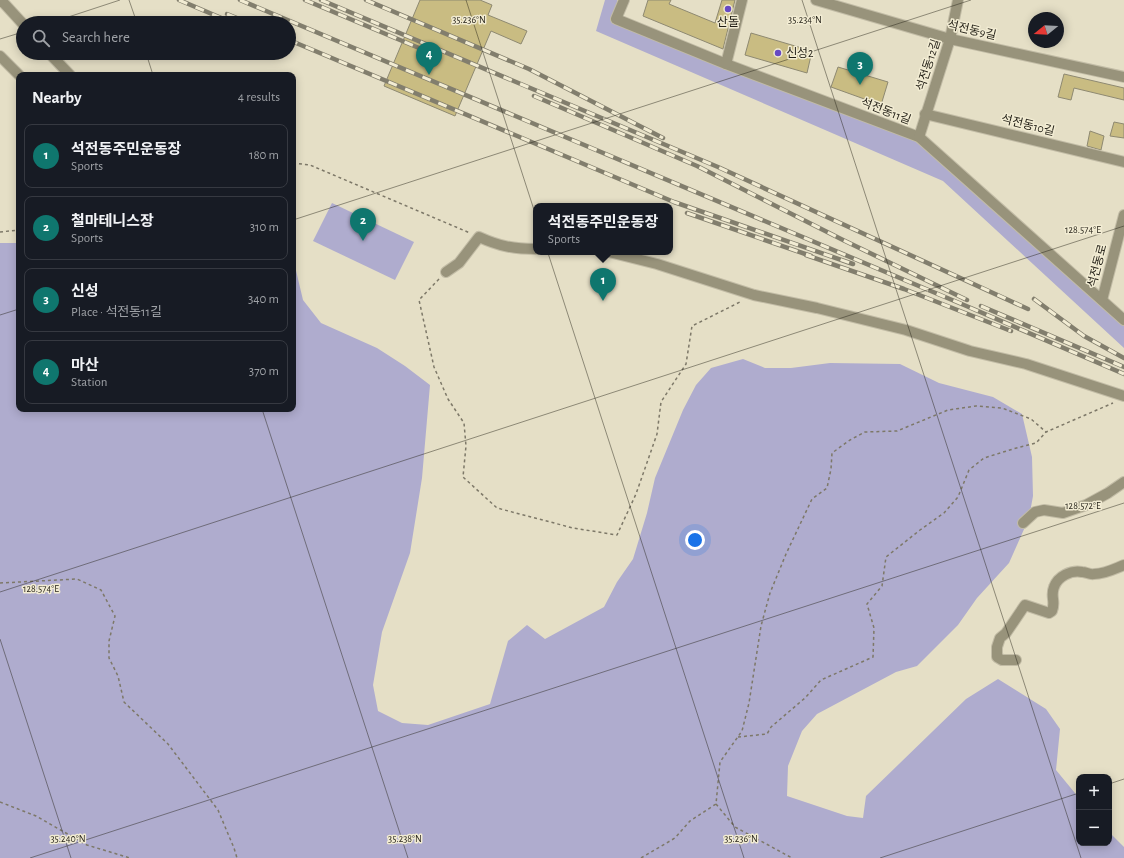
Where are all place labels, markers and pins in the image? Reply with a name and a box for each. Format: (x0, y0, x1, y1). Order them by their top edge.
marker: 산돌 (723, 4, 733, 14)
place label: 산돌 (717, 16, 739, 28)
pin: 4 (416, 42, 442, 75)
place label: 신성2 (786, 47, 814, 59)
marker: 신성2 (773, 48, 783, 58)
pin: 3 (847, 52, 873, 85)
pin: 2 (350, 208, 376, 241)
pin: 1 (590, 268, 616, 301)

